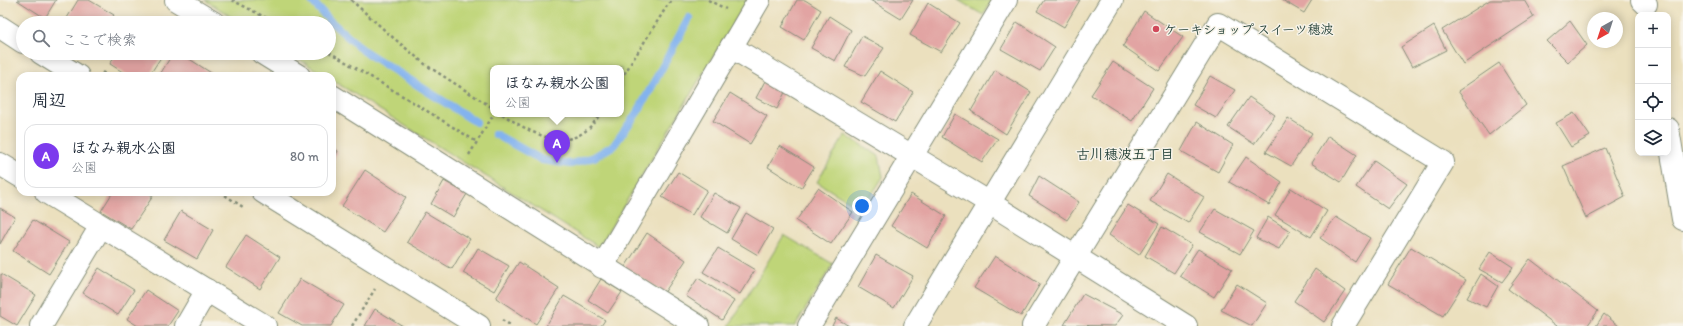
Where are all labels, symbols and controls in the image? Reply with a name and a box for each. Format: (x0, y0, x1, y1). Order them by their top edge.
north arrow (1587, 12, 1623, 48)
map controls (1635, 12, 1671, 156)
button: + (1635, 12, 1671, 48)
search box (16, 16, 336, 60)
place label: ケーキショップ スイーツ穂波 (1164, 22, 1334, 37)
marker: ケーキショップ スイーツ穂波 (1151, 24, 1161, 34)
icon: search (30, 27, 52, 49)
text: ここで検索 (62, 31, 137, 49)
button: − (1635, 48, 1671, 84)
popup (490, 65, 624, 117)
text: ほなみ親水公園 (504, 74, 610, 92)
button: locate (1635, 84, 1671, 120)
text: 周辺 (32, 90, 66, 110)
text: 公園 (504, 95, 531, 110)
button: layers (1635, 120, 1671, 156)
pin: A (544, 130, 570, 163)
text: ほなみ親水公園 (71, 139, 176, 157)
district label: 古川穂波五丁目 (1076, 146, 1174, 163)
text: A (42, 149, 50, 164)
text: 80 m (290, 149, 319, 164)
text: 公園 (71, 160, 97, 175)
your location (852, 196, 872, 216)

